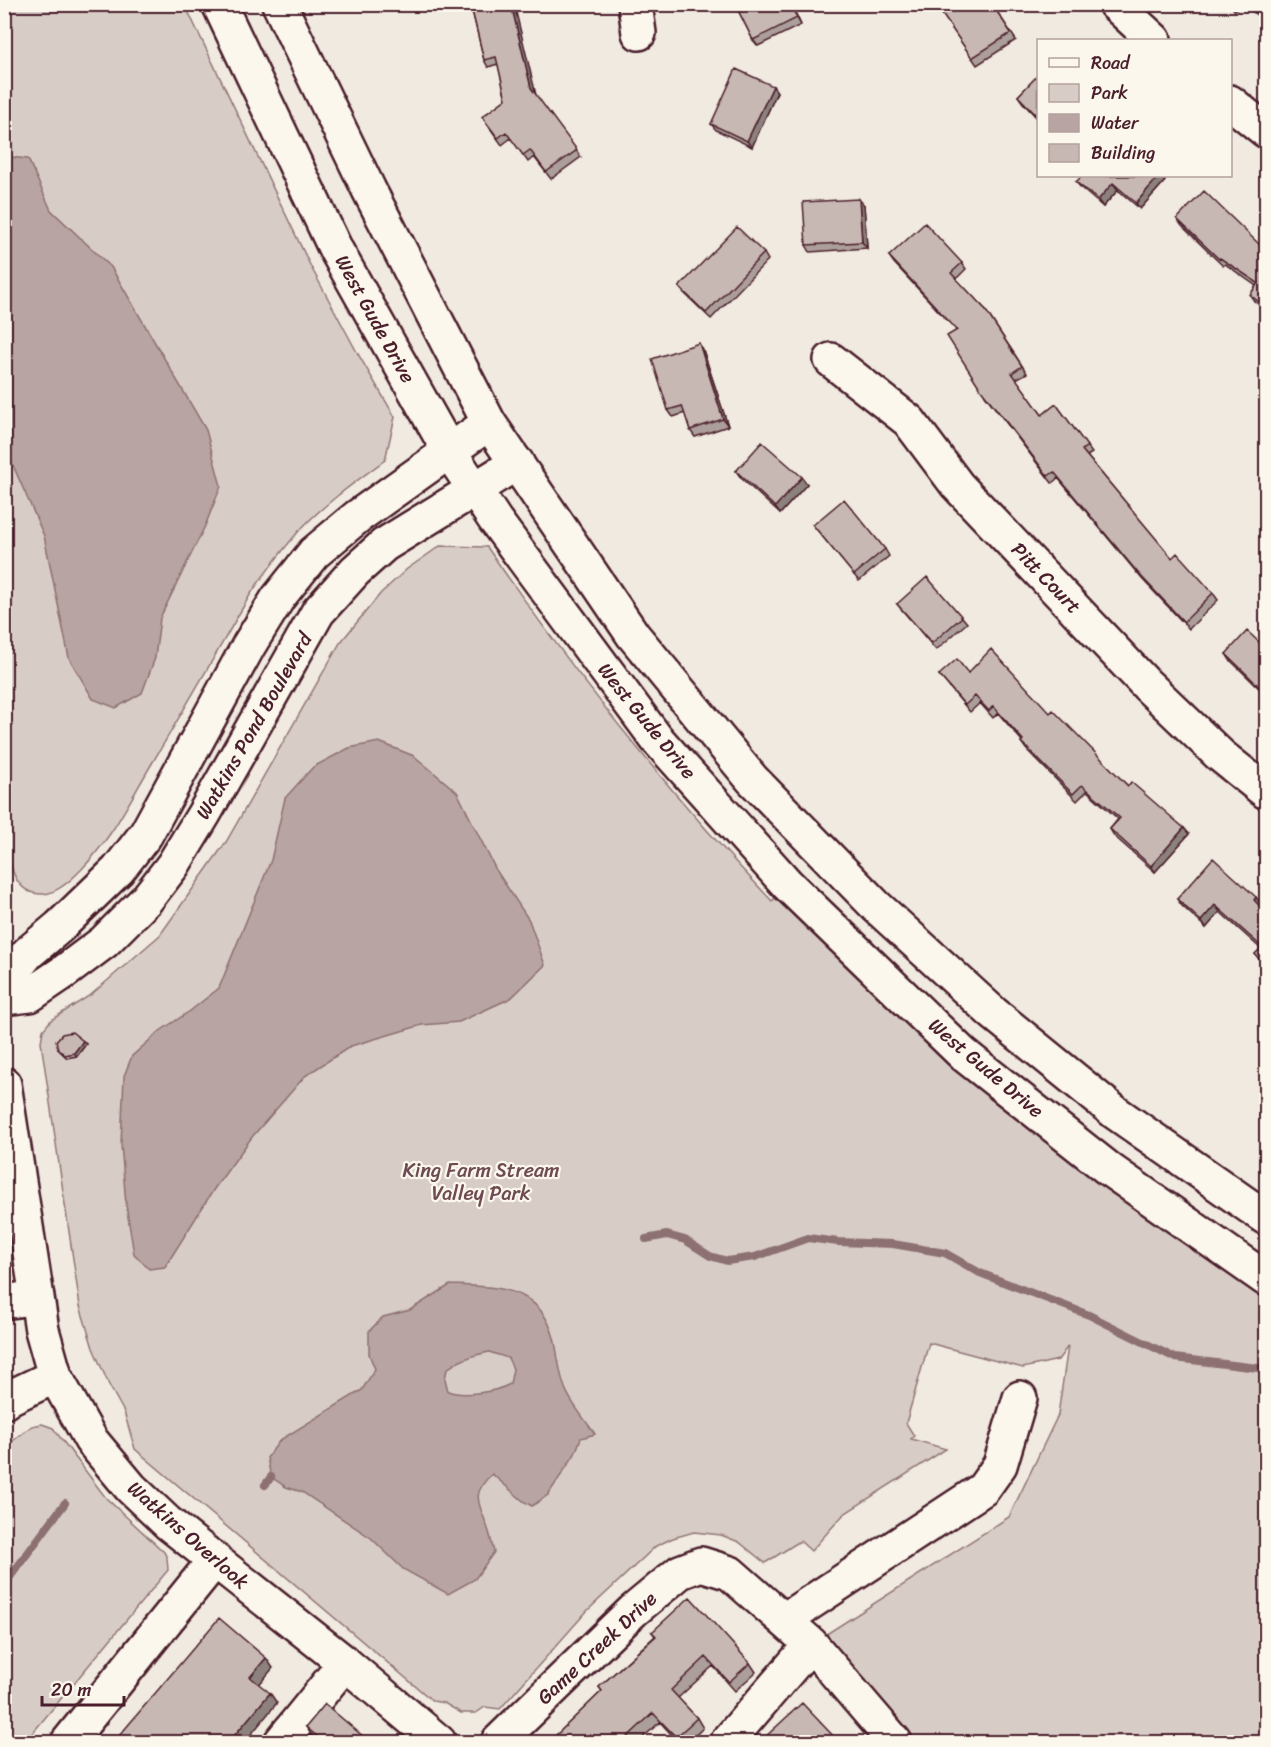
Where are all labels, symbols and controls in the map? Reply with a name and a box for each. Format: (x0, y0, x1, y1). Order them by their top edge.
legend (1037, 39, 1232, 177)
text: Road (1091, 47, 1131, 79)
text: Park (1091, 77, 1128, 109)
text: Water (1091, 107, 1140, 139)
text: Building (1091, 137, 1155, 169)
street label: West Gude Drive (325, 248, 425, 390)
street label: Pitt Court (1002, 534, 1090, 623)
street label: Watkins Pond Boulevard (186, 624, 323, 826)
street label: West Gude Drive (589, 655, 705, 787)
street label: West Gude Drive (920, 1009, 1052, 1127)
park label: King Farm Stream Valley Park (403, 1153, 559, 1211)
street label: Watkins Overlook (119, 1472, 257, 1598)
street label: Game Creek Drive (529, 1582, 666, 1713)
scale bar (42, 1669, 124, 1707)
text: 20 m (51, 1674, 91, 1706)

